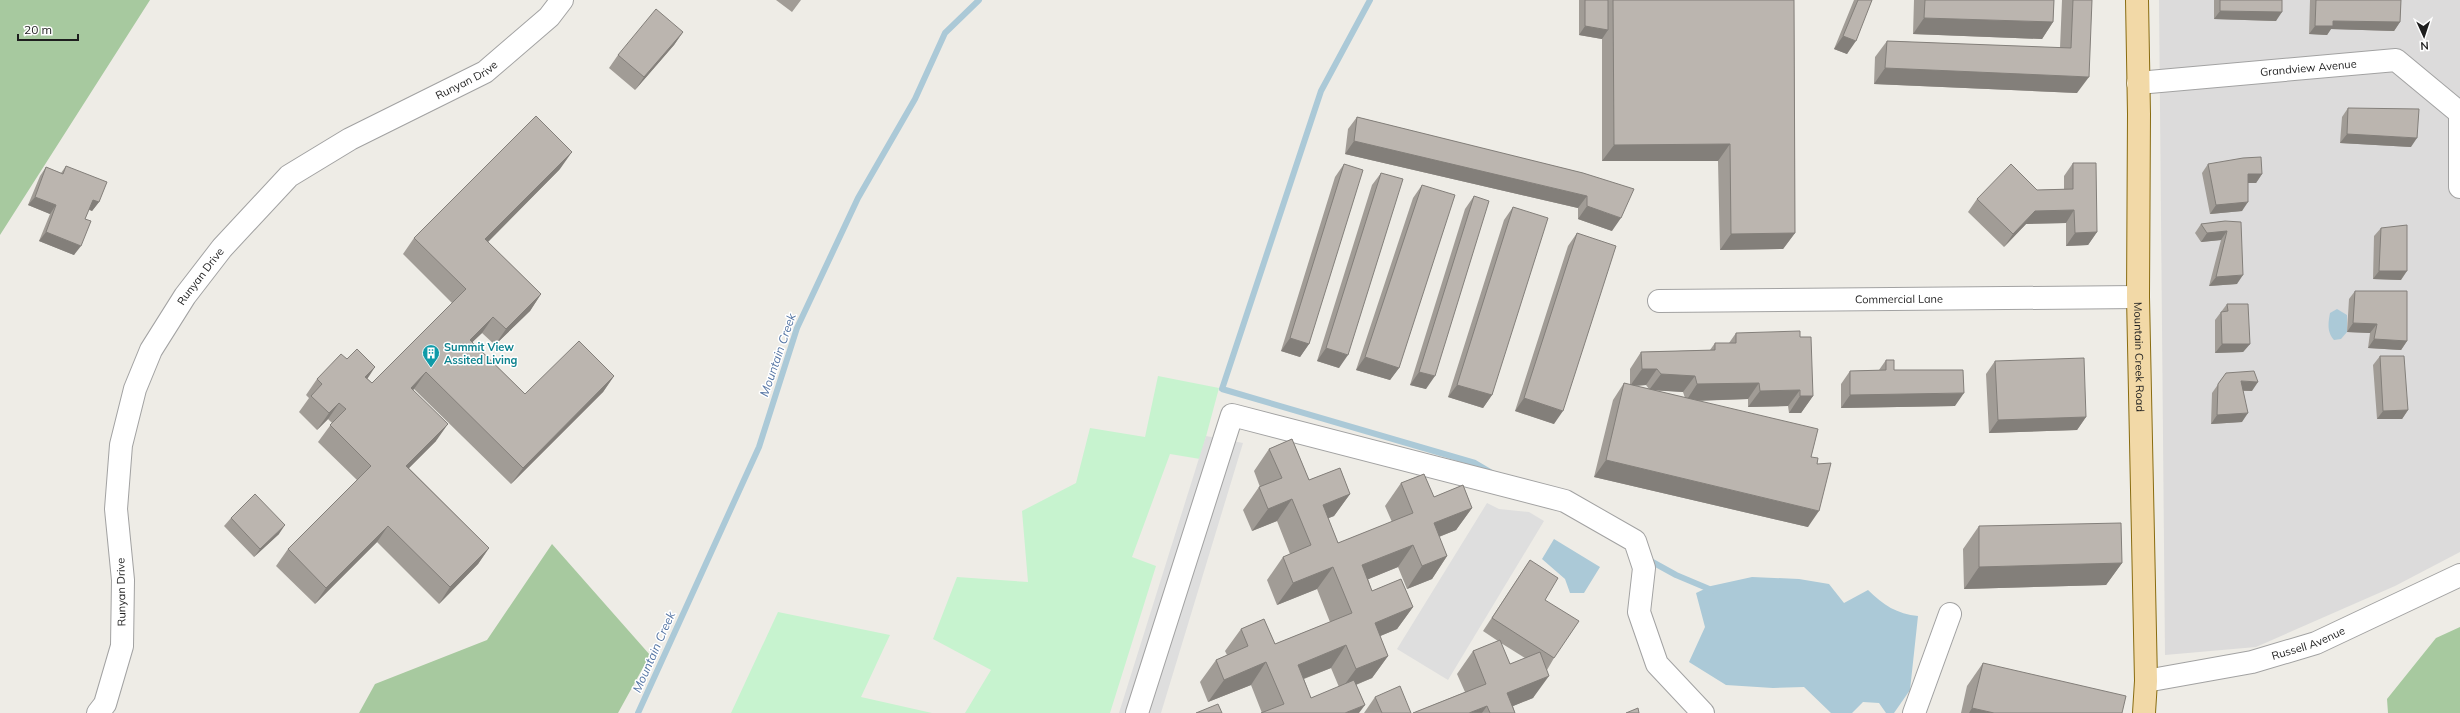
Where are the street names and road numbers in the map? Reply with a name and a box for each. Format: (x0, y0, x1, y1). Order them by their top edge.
street label: Runyan Drive (433, 57, 500, 102)
street label: Grandview Avenue (2259, 57, 2357, 79)
street label: Runyan Drive (174, 245, 227, 308)
street label: Commercial Lane (1855, 292, 1943, 306)
street label: Mountain Creek Road (2131, 302, 2147, 412)
street label: Runyan Drive (113, 558, 129, 626)
street label: Russell Avenue (2270, 623, 2347, 663)

